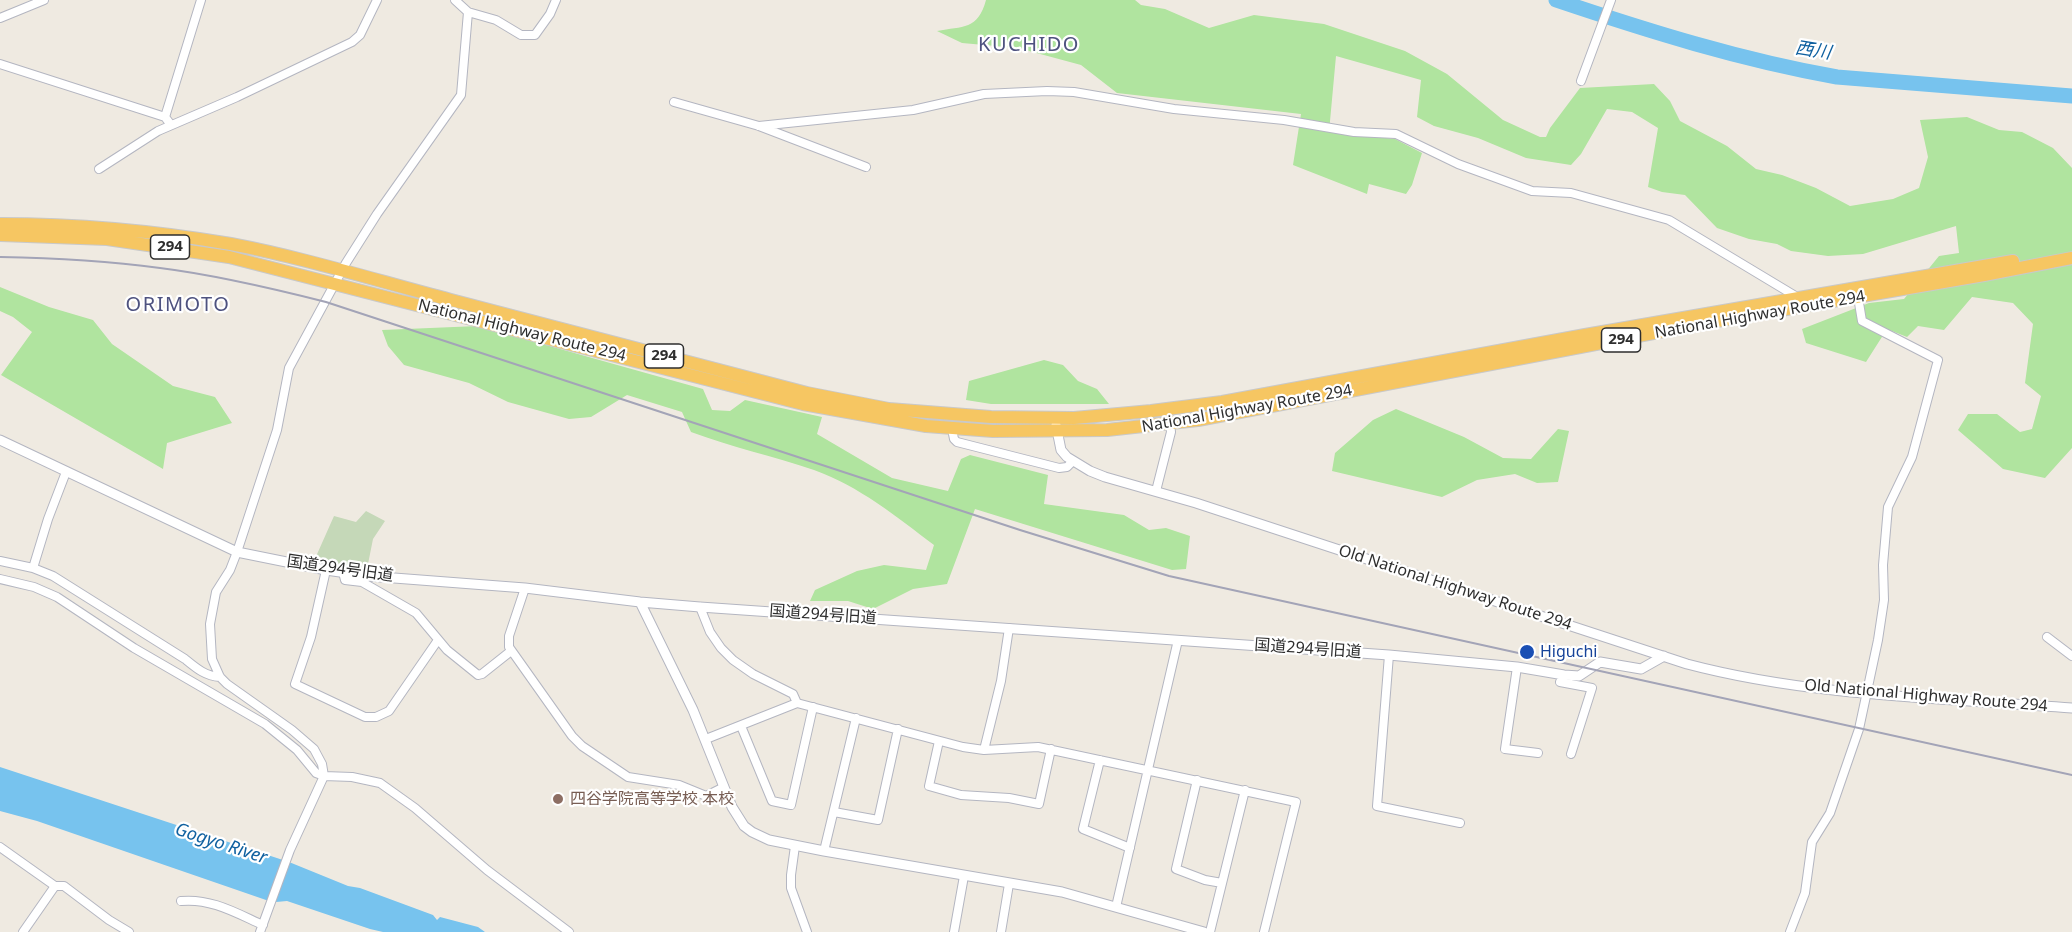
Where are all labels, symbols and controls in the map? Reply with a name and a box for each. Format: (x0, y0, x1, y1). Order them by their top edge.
district label: KUCHIDO (978, 33, 1080, 57)
water label: 西川 (1794, 38, 1832, 64)
road number: 294 (150, 235, 190, 259)
street label: National Highway Route 294 (1653, 287, 1867, 343)
district label: ORIMOTO (126, 293, 230, 317)
street label: National Highway Route 294 (416, 296, 628, 366)
road number: 294 (1602, 328, 1640, 352)
road number: 294 (644, 344, 684, 368)
street label: National Highway Route 294 (1140, 381, 1354, 437)
street label: Old National Highway Route 294 (1336, 541, 1574, 635)
street label: 国道294号旧道 (285, 552, 395, 586)
street label: 国道294号旧道 (769, 602, 877, 628)
street label: 国道294号旧道 (1254, 636, 1362, 662)
place label: Higuchi (1540, 642, 1597, 662)
marker: Higuchi (1518, 643, 1536, 661)
street label: Old National Highway Route 294 (1804, 676, 2048, 716)
place label: 四谷学院高等学校 本校 (570, 789, 734, 809)
marker: 四谷学院高等学校 本校 (551, 792, 565, 806)
water label: Gogyo River (172, 819, 270, 869)

